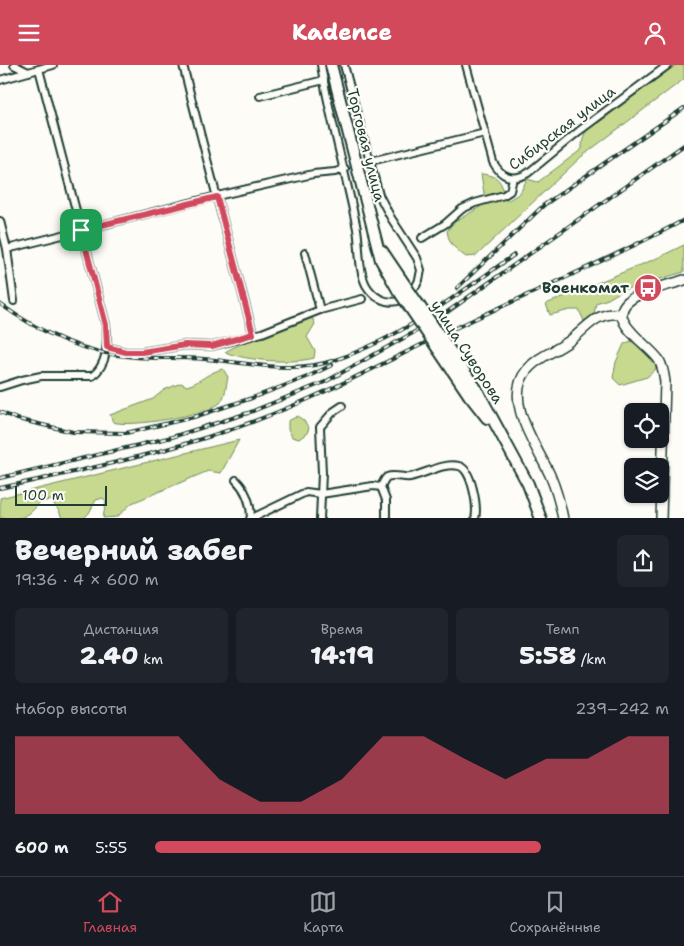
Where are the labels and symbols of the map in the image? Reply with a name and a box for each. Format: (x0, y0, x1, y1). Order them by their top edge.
street label: Сибирская улица (505, 81, 620, 175)
street label: Торговая улица (342, 86, 390, 204)
pin (60, 209, 102, 251)
bus stop icon: Военкомат (633, 273, 663, 303)
place label: Военкомат (542, 278, 629, 298)
street label: улица Суворова (426, 296, 508, 408)
scale bar (15, 483, 108, 507)

